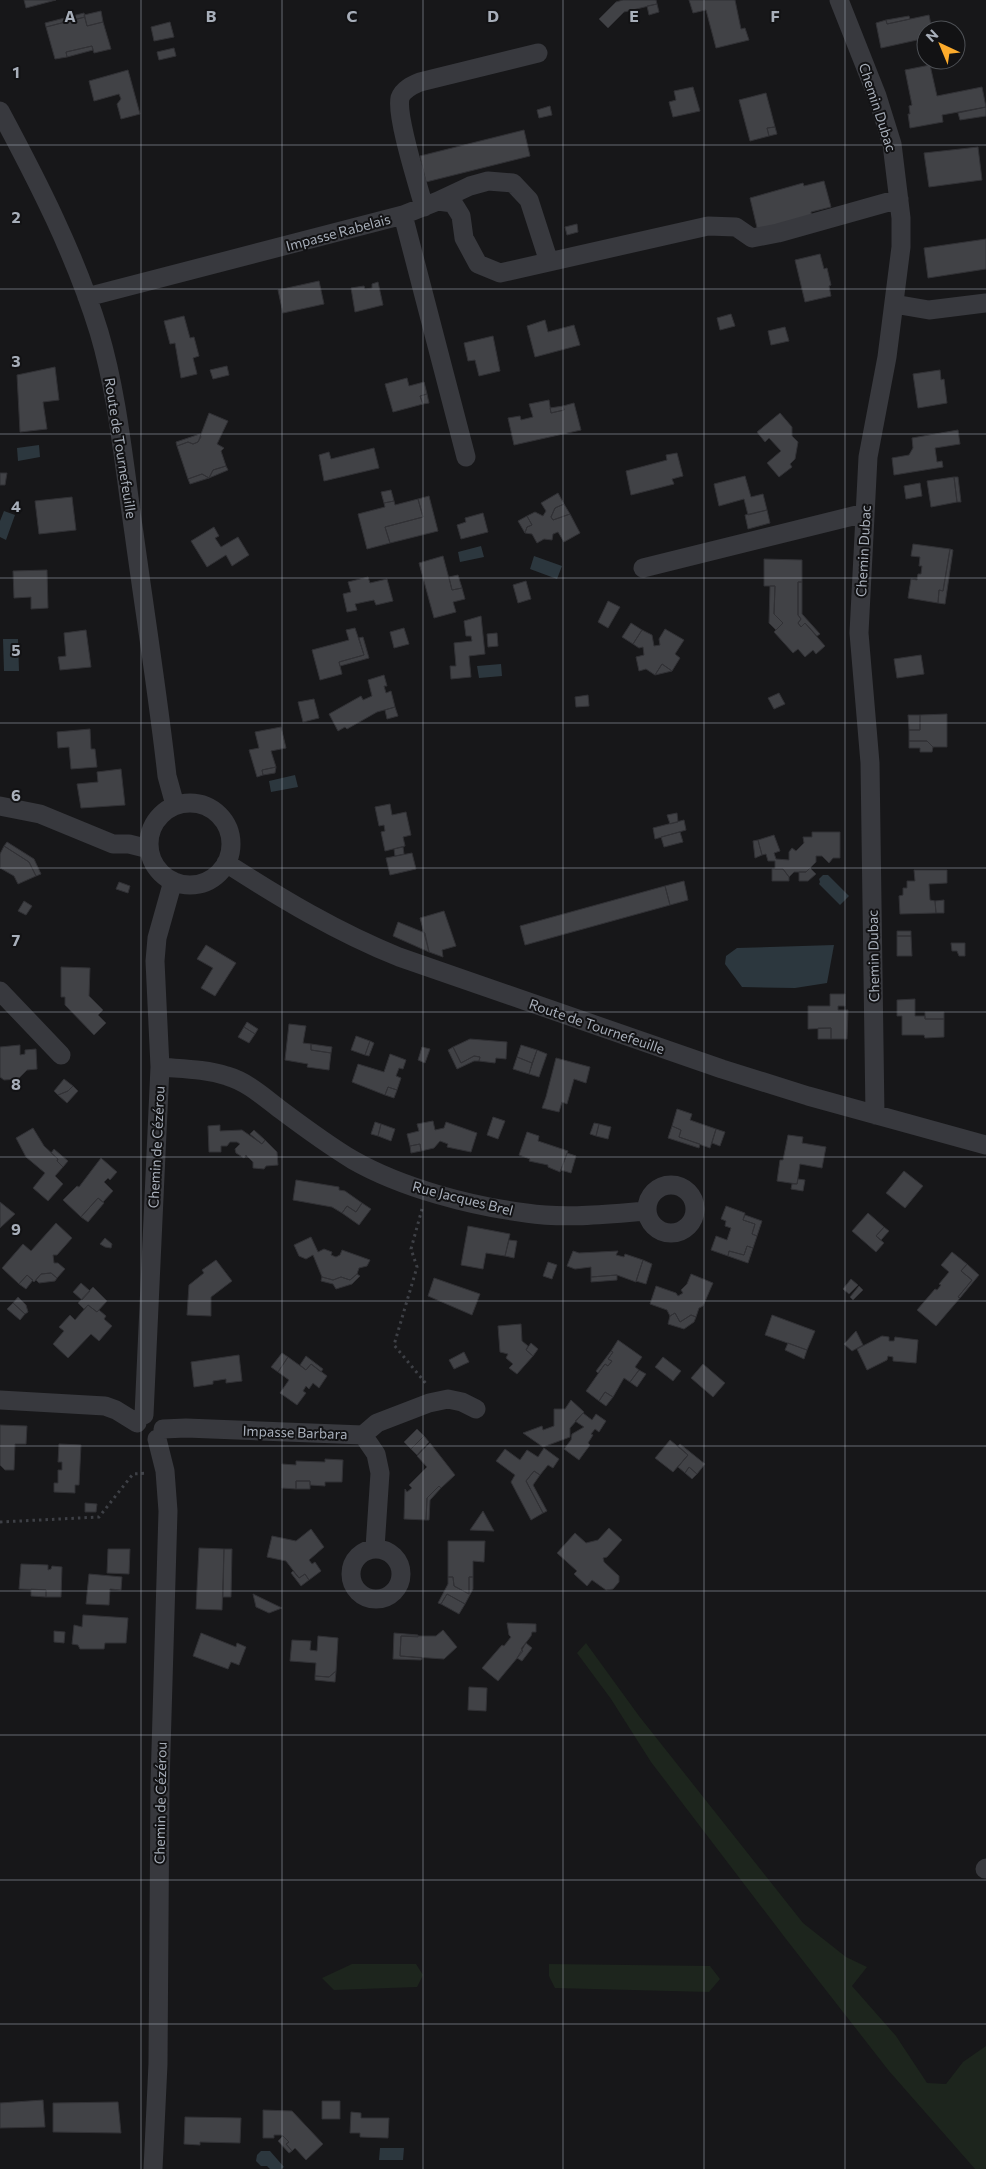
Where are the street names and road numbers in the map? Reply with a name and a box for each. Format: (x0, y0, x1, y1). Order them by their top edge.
street label: Chemin Dubac (856, 61, 900, 154)
street label: Impasse Rabelais (284, 210, 392, 254)
street label: Route de Tournefeuille (101, 376, 141, 520)
street label: Chemin Dubac (852, 504, 874, 597)
street label: Chemin Dubac (864, 910, 882, 1002)
street label: Route de Tournefeuille (527, 995, 667, 1057)
street label: Chemin de Cézérou (144, 1085, 168, 1209)
street label: Rue Jacques Brel (411, 1177, 515, 1219)
street label: Impasse Barbara (242, 1422, 348, 1442)
street label: Chemin de Cézérou (150, 1742, 170, 1864)

